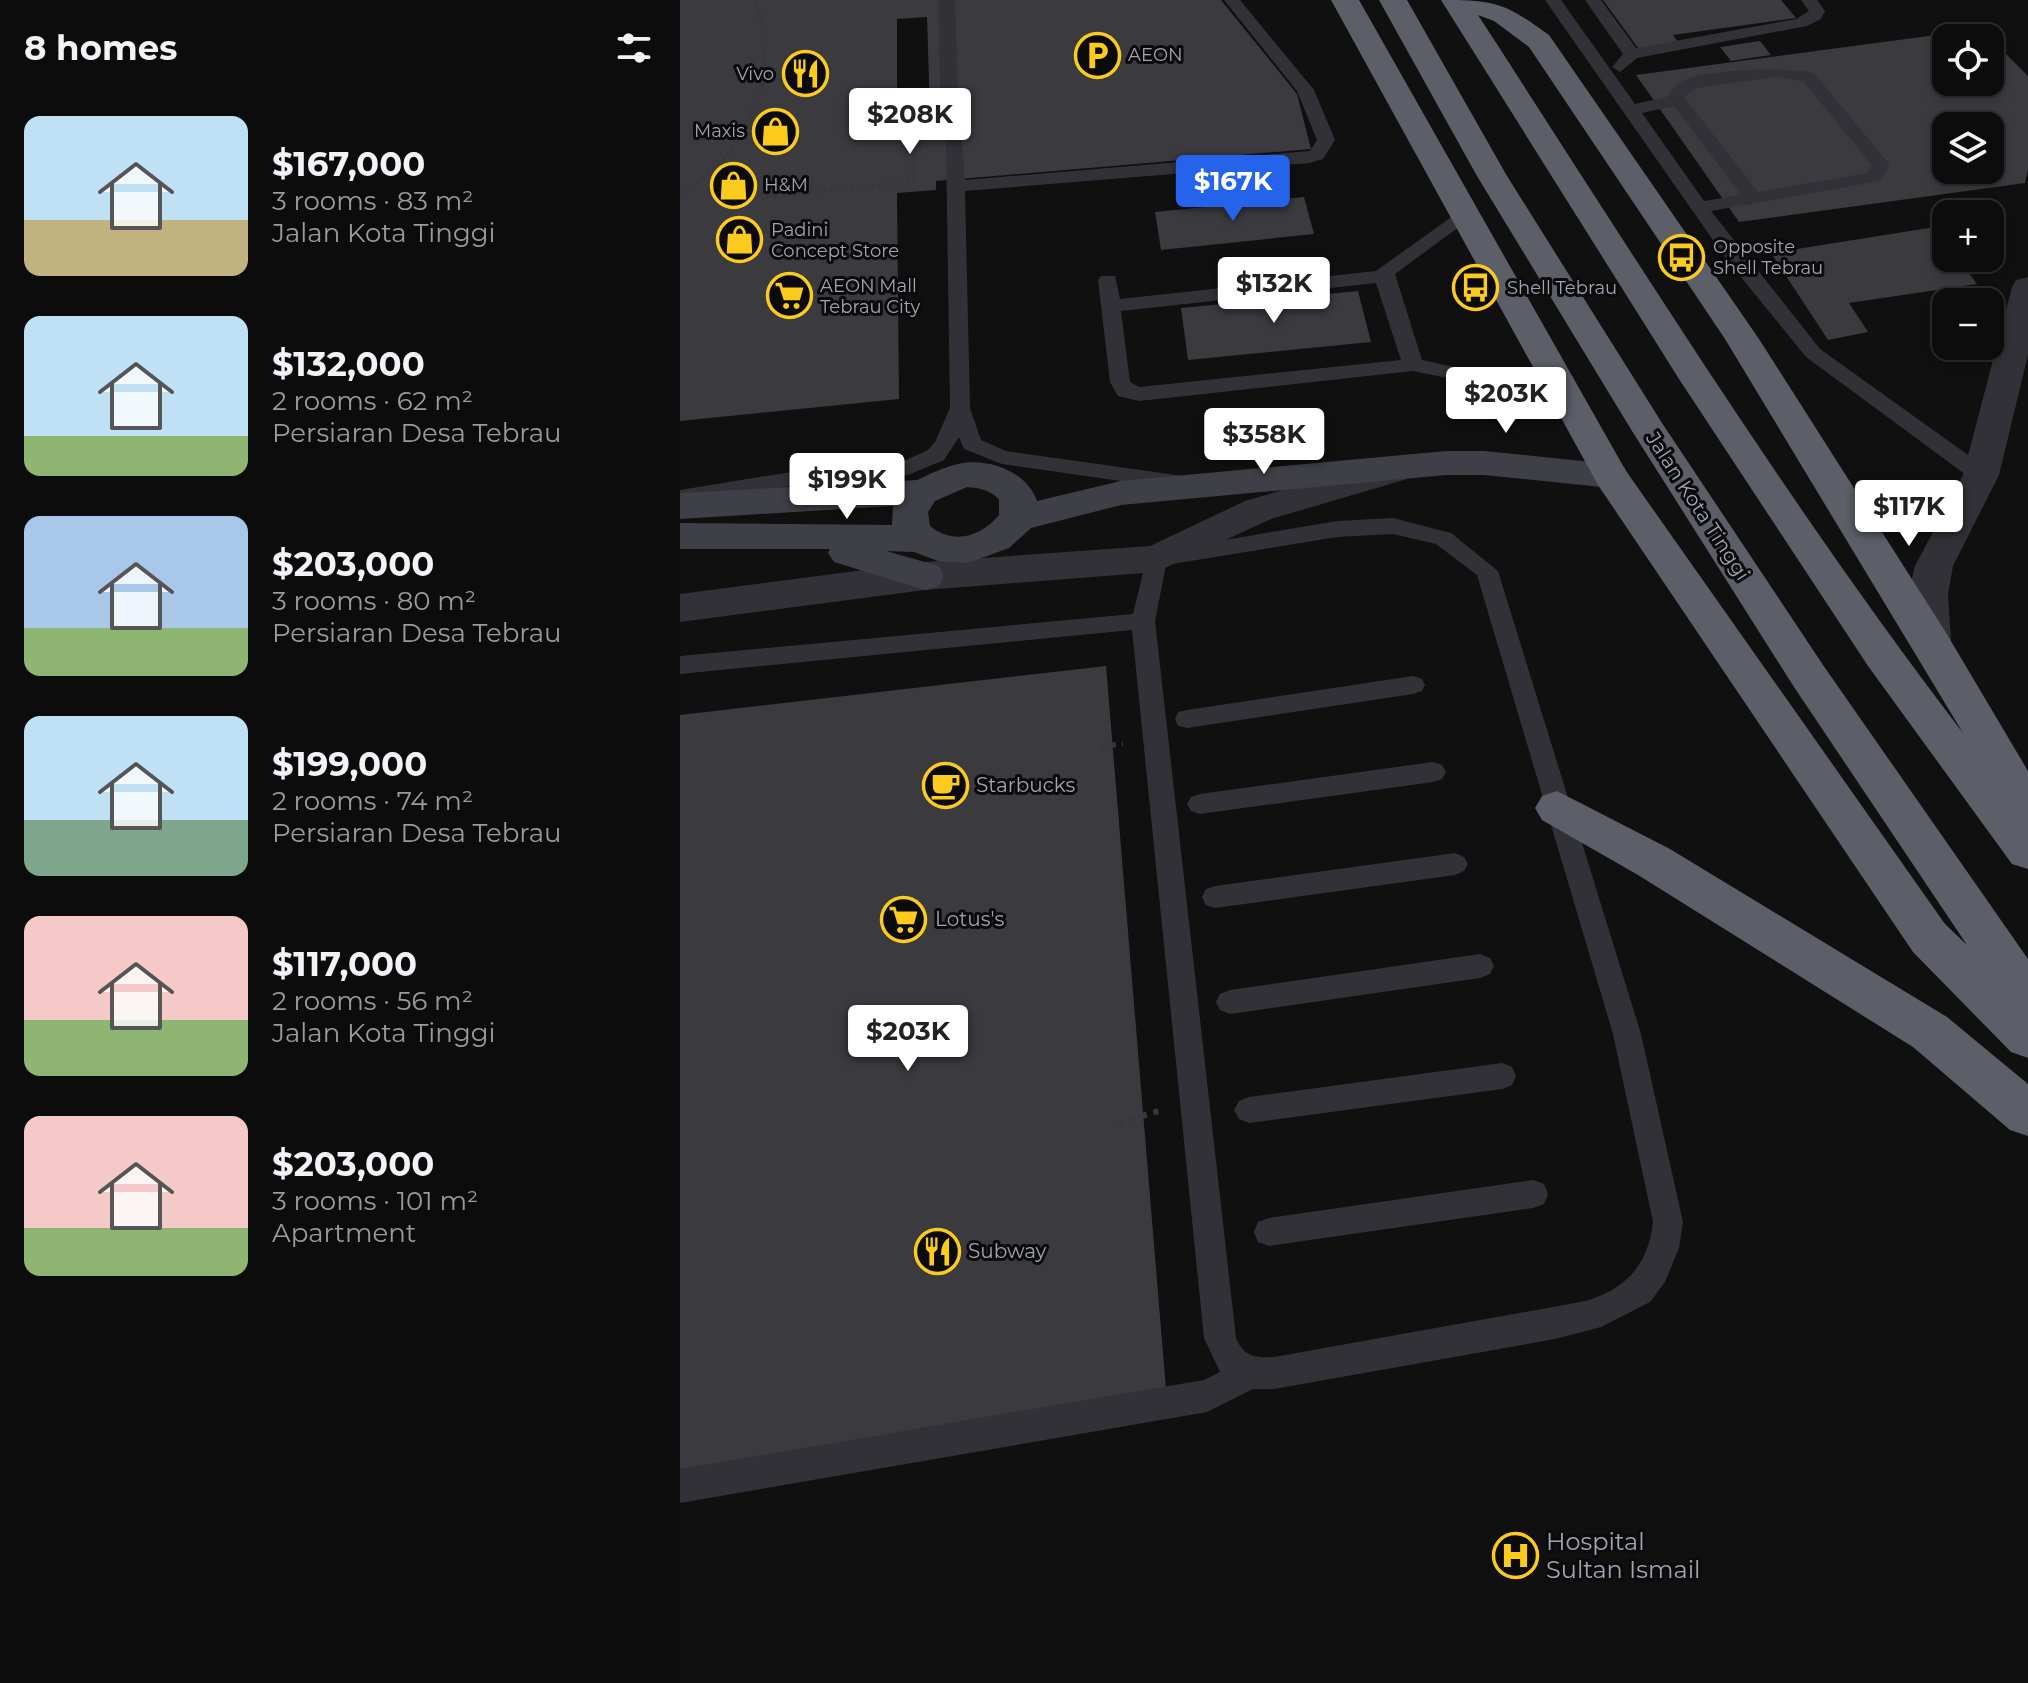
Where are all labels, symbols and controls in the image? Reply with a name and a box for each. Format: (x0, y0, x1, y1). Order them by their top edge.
map controls (1932, 24, 2004, 360)
button: locate (1932, 24, 2004, 96)
icon: filters (612, 26, 656, 70)
text: 8 homes (24, 27, 177, 69)
parking icon: AEON (1073, 31, 1121, 79)
place label: AEON (1128, 44, 1183, 66)
restaurant icon: Vivo (781, 50, 829, 98)
place label: Vivo (736, 63, 774, 85)
pin: $208K (854, 88, 966, 156)
text: $208K (867, 98, 953, 130)
shop icon: Maxis (752, 107, 800, 155)
button: layers (1932, 112, 2004, 184)
place label: Maxis (694, 120, 745, 142)
text: $167,000 (272, 143, 425, 185)
icon: home (88, 148, 184, 244)
pin: $167K (1177, 155, 1289, 223)
shop icon: H&M (709, 161, 757, 209)
text: $167K (1194, 165, 1272, 197)
place label: H&M (764, 174, 808, 196)
text: 3 rooms · 83 m² (272, 185, 473, 217)
button: + (1932, 200, 2004, 272)
shop icon: Padini Concept Store (716, 216, 764, 264)
text: Jalan Kota Tinggi (272, 217, 496, 249)
place label: Padini Concept Store (771, 219, 899, 262)
bus stop icon: Opposite Shell Tebrau (1658, 233, 1706, 281)
place label: Opposite Shell Tebrau (1713, 236, 1823, 279)
pin: $132K (1218, 257, 1330, 325)
bus stop icon: Shell Tebrau (1452, 264, 1500, 312)
text: $132K (1236, 267, 1312, 299)
supermarket icon: AEON Mall Tebrau City (765, 272, 813, 320)
place label: AEON Mall Tebrau City (820, 275, 920, 318)
place label: Shell Tebrau (1507, 277, 1617, 299)
button: − (1932, 288, 2004, 360)
text: $132,000 (272, 343, 425, 385)
icon: home (88, 348, 184, 444)
pin: $203K (1450, 367, 1562, 435)
text: $203K (1464, 377, 1548, 409)
text: 2 rooms · 62 m² (272, 385, 473, 417)
pin: $358K (1208, 408, 1320, 476)
text: Persiaran Desa Tebrau (272, 417, 562, 449)
text: $358K (1222, 418, 1306, 450)
street label: Jalan Kota Tinggi (1641, 427, 1755, 585)
pin: $199K (791, 453, 903, 521)
text: $199K (808, 463, 886, 495)
pin: $117K (1853, 480, 1965, 548)
text: $117K (1873, 490, 1945, 522)
text: $203,000 (272, 543, 434, 585)
icon: home (88, 548, 184, 644)
text: 3 rooms · 80 m² (272, 585, 476, 617)
text: Persiaran Desa Tebrau (272, 617, 562, 649)
text: $199,000 (272, 743, 427, 785)
icon: home (88, 748, 184, 844)
cafe icon: Starbucks (921, 761, 969, 809)
place label: Starbucks (976, 773, 1075, 797)
text: 2 rooms · 74 m² (272, 785, 473, 817)
text: Persiaran Desa Tebrau (272, 817, 562, 849)
supermarket icon: Lotus's (880, 895, 928, 943)
place label: Lotus's (935, 907, 1005, 931)
text: $117,000 (272, 943, 417, 985)
icon: home (88, 948, 184, 1044)
text: 2 rooms · 56 m² (272, 985, 473, 1017)
pin: $203K (852, 1005, 964, 1073)
text: $203K (866, 1015, 950, 1047)
text: Jalan Kota Tinggi (272, 1017, 496, 1049)
text: $203,000 (272, 1143, 434, 1185)
icon: home (88, 1148, 184, 1244)
text: 3 rooms · 101 m² (272, 1185, 478, 1217)
text: Apartment (272, 1217, 416, 1249)
restaurant icon: Subway (913, 1227, 961, 1275)
place label: Subway (968, 1239, 1047, 1263)
place label: Hospital Sultan Ismail (1546, 1527, 1701, 1584)
hospital icon: Hospital Sultan Ismail (1491, 1531, 1539, 1579)

